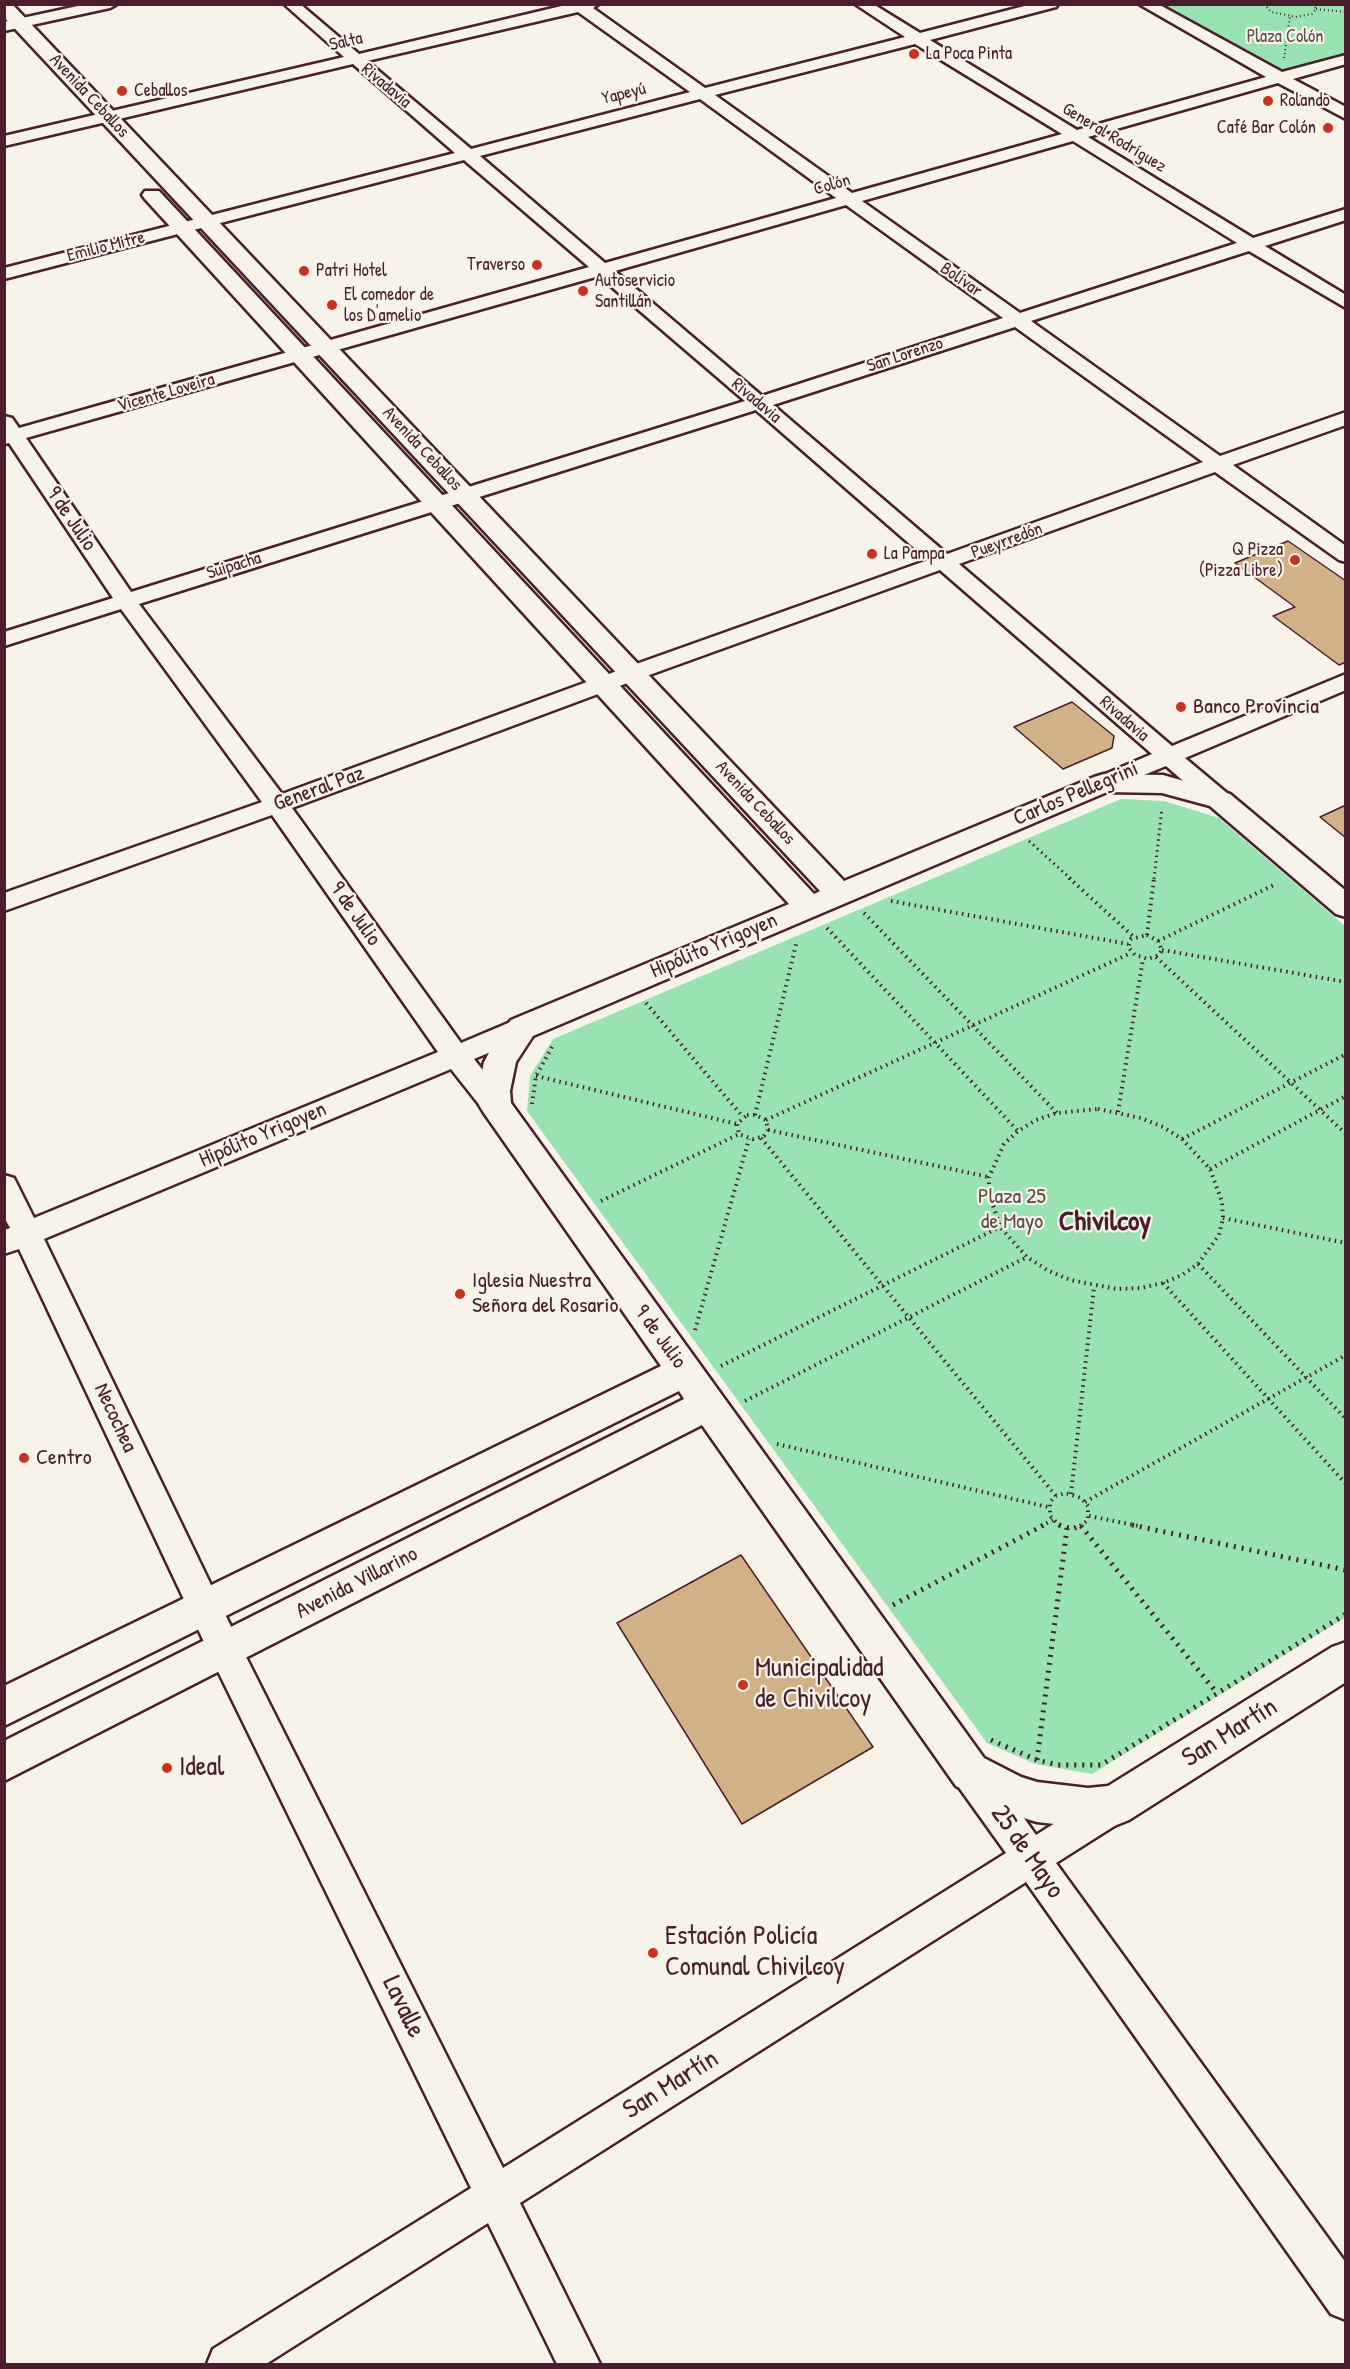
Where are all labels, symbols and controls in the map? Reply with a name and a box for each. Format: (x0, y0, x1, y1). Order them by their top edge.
park label: Plaza Colón (1247, 26, 1323, 48)
street label: Salta (327, 28, 365, 56)
place label: La Poca Pinta (926, 43, 1012, 65)
marker: La Poca Pinta (907, 47, 921, 61)
street label: Avenida Ceballos (45, 50, 133, 142)
street label: Rivadavia (357, 59, 415, 113)
street label: Yapeyú (600, 78, 648, 110)
place label: Ceballos (134, 80, 187, 102)
marker: Ceballos (115, 84, 129, 98)
place label: Rolando (1280, 90, 1330, 112)
marker: Rolando (1261, 94, 1275, 108)
street label: General Rodríguez (1058, 98, 1170, 178)
place label: Café Bar Colón (1217, 117, 1316, 139)
marker: Café Bar Colón (1321, 121, 1335, 135)
street label: Colón (811, 169, 853, 201)
street label: Emilio Mitre (65, 227, 147, 267)
place label: Traverso (467, 254, 525, 276)
marker: Traverso (530, 258, 544, 272)
street label: Bolívar (936, 258, 986, 302)
place label: Patri Hotel (316, 260, 387, 282)
marker: Patri Hotel (297, 264, 311, 278)
place label: Autoservicio Santillán (595, 270, 675, 312)
place label: El comedor de los D'amelio (344, 284, 434, 326)
marker: Autoservicio Santillán (576, 284, 590, 298)
marker: El comedor de los D'amelio (325, 298, 339, 312)
street label: San Lorenzo (864, 333, 946, 377)
street label: Vicente Loveira (115, 369, 217, 417)
street label: Rivadavia (727, 374, 785, 428)
street label: Avenida Ceballos (378, 403, 466, 495)
street label: 9 de Julio (40, 482, 102, 556)
street label: Pueyrredón (969, 518, 1045, 564)
place label: Q Pizza (Pizza Libre) (1199, 539, 1283, 582)
place label: La Pampa (884, 543, 945, 565)
marker: La Pampa (865, 547, 879, 561)
street label: Suipacha (204, 548, 264, 584)
marker: Q Pizza (Pizza Libre) (1288, 553, 1302, 567)
street label: Rivadavia (1095, 692, 1153, 746)
place label: Banco Provincia (1193, 694, 1319, 720)
marker: Banco Provincia (1174, 700, 1188, 714)
street label: Carlos Pellegrini (1010, 756, 1142, 832)
street label: Avenida Ceballos (711, 757, 799, 849)
street label: General Paz (270, 760, 368, 818)
street label: 9 de Julio (324, 877, 386, 951)
street label: Hipólito Yrigoyen (646, 907, 782, 985)
street label: Hipólito Yrigoyen (195, 1096, 331, 1174)
park label: Plaza 25 de Mayo (978, 1184, 1046, 1236)
district label: Chivilcoy (1059, 1206, 1151, 1240)
place label: Iglesia Nuestra Señora del Rosario (472, 1268, 618, 1320)
marker: Iglesia Nuestra Señora del Rosario (453, 1287, 467, 1301)
street label: 9 de Julio (628, 1300, 692, 1374)
street label: Necochea (88, 1379, 142, 1457)
place label: Centro (36, 1445, 92, 1471)
marker: Centro (17, 1451, 31, 1465)
street label: Avenida Villarino (292, 1541, 422, 1625)
place label: Municipalidad de Chivilcoy (755, 1653, 884, 1716)
marker: Municipalidad de Chivilcoy (736, 1678, 750, 1692)
street label: San Martín (1176, 1691, 1284, 1775)
place label: Ideal (179, 1752, 224, 1784)
marker: Ideal (160, 1761, 174, 1775)
street label: 25 de Mayo (983, 1799, 1071, 1905)
place label: Estación Policía Comunal Chivilcoy (665, 1921, 845, 1984)
marker: Estación Policía Comunal Chivilcoy (646, 1946, 660, 1960)
street label: Lavalle (374, 1971, 432, 2043)
street label: San Martín (617, 2043, 725, 2127)

